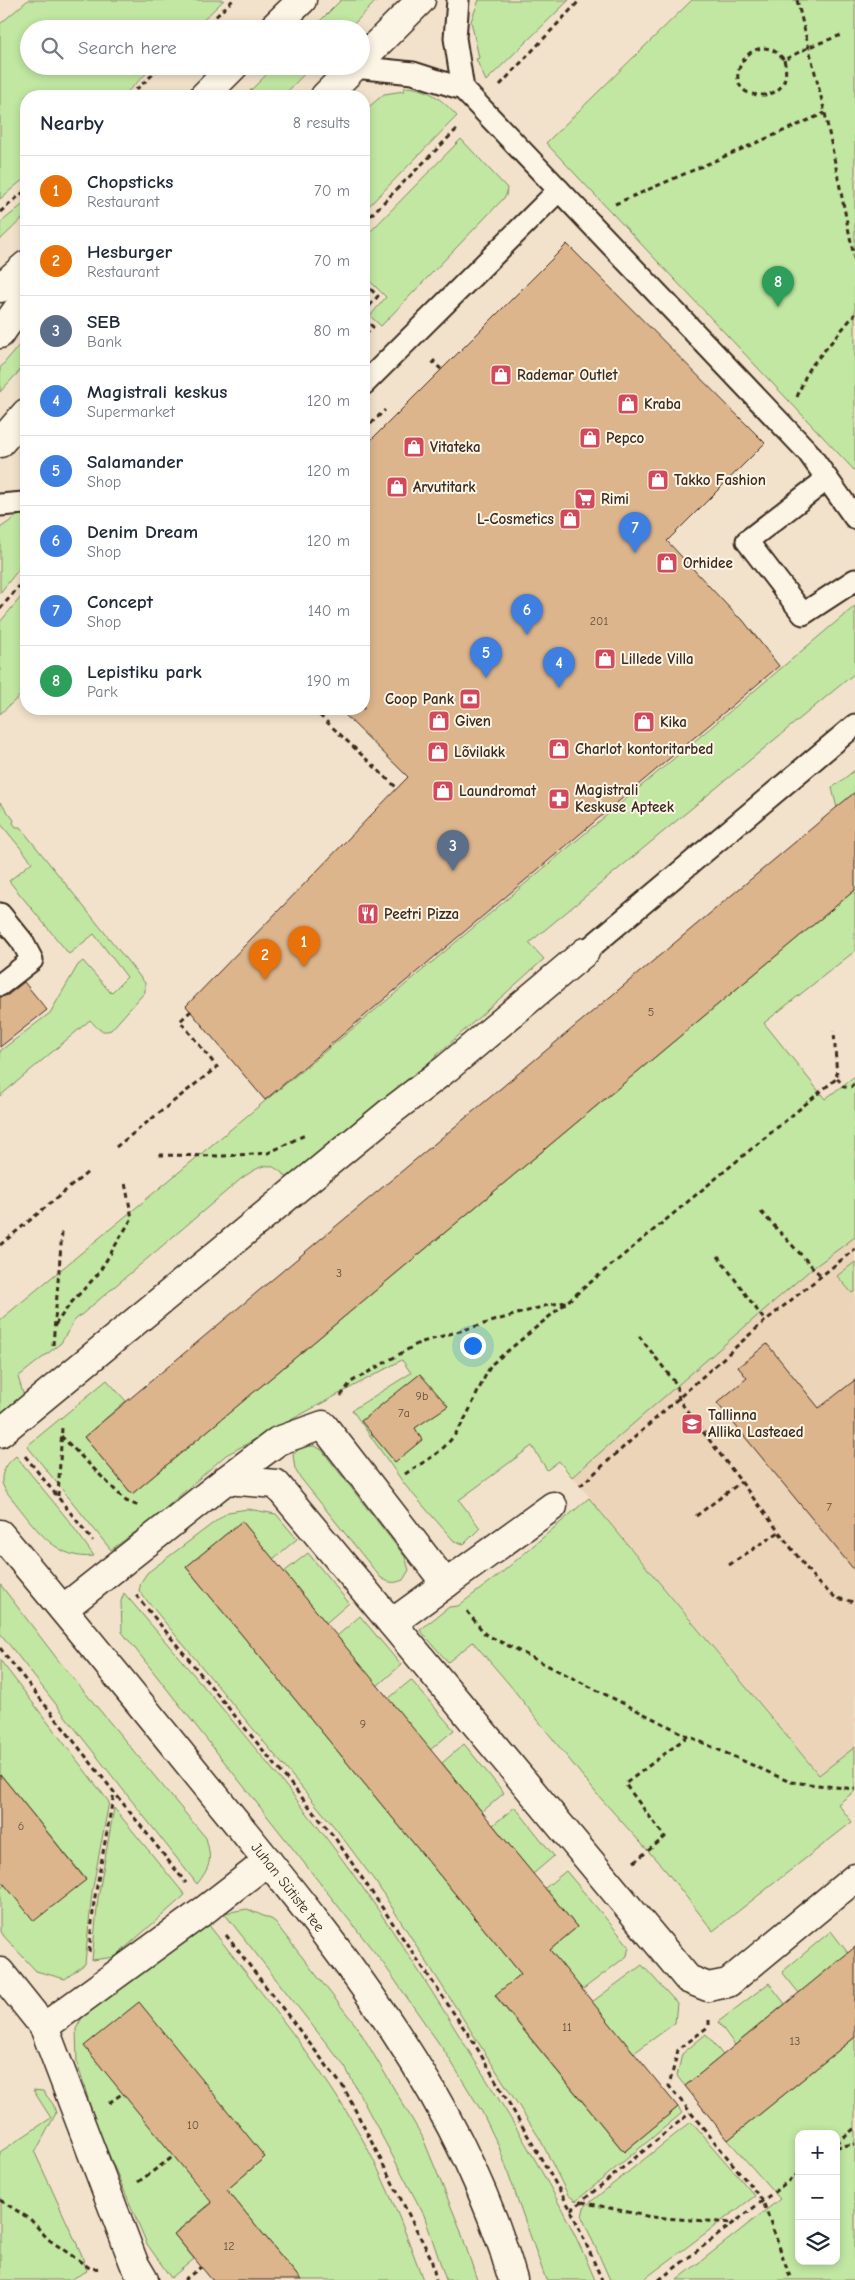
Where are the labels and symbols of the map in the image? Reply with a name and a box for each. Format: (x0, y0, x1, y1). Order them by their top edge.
pin: 8 (762, 266, 794, 307)
shop icon: Rademar Outlet (489, 363, 513, 387)
place label: Rademar Outlet (517, 366, 619, 384)
shop icon: Kraba (616, 392, 640, 416)
place label: Kraba (644, 395, 681, 413)
shop icon: Pepco (578, 426, 602, 450)
place label: Pepco (606, 429, 645, 447)
shop icon: Vitateka (402, 435, 426, 459)
place label: Vitateka (430, 438, 481, 456)
shop icon: Takko Fashion (646, 468, 670, 492)
place label: Takko Fashion (674, 471, 766, 489)
shop icon: Arvutitark (385, 475, 409, 499)
place label: Arvutitark (413, 478, 476, 496)
supermarket icon: Rimi (573, 487, 597, 511)
place label: Rimi (601, 490, 629, 508)
shop icon: L-Cosmetics (558, 507, 582, 531)
place label: L-Cosmetics (477, 510, 554, 528)
pin: 7 (619, 512, 651, 553)
shop icon: Orhidee (655, 551, 679, 575)
place label: Orhidee (683, 554, 733, 572)
pin: 6 (511, 594, 543, 635)
house number: 201 (590, 614, 608, 628)
pin: 5 (470, 637, 502, 678)
pin: 4 (543, 647, 575, 688)
shop icon: Lillede Villa (593, 647, 617, 671)
place label: Lillede Villa (621, 650, 694, 668)
bank icon: Coop Pank (458, 687, 482, 711)
place label: Coop Pank (385, 690, 455, 708)
shop icon: Given (427, 709, 451, 733)
shop icon: Kika (632, 710, 656, 734)
place label: Given (455, 712, 491, 730)
place label: Kika (660, 713, 687, 731)
shop icon: Charlot kontoritarbed (547, 737, 571, 761)
shop icon: Lõvilakk (426, 740, 450, 764)
place label: Charlot kontoritarbed (575, 740, 713, 758)
place label: Lõvilakk (454, 743, 506, 761)
shop icon: Laundromat (431, 779, 455, 803)
place label: Magistrali Keskuse Apteek (575, 781, 675, 816)
place label: Laundromat (459, 782, 537, 800)
pharmacy icon: Magistrali Keskuse Apteek (547, 787, 571, 811)
pin: 3 (437, 830, 469, 871)
restaurant icon: Peetri Pizza (356, 902, 380, 926)
place label: Peetri Pizza (384, 905, 459, 923)
pin: 1 (288, 926, 320, 967)
pin: 2 (249, 939, 281, 980)
house number: 5 (648, 1005, 654, 1019)
house number: 3 (336, 1266, 342, 1280)
your location (460, 1333, 486, 1359)
house number: 9b (416, 1389, 428, 1403)
house number: 7a (398, 1406, 410, 1420)
place label: Tallinna Allika Lasteaed (708, 1406, 803, 1441)
school or university icon: Tallinna Allika Lasteaed (680, 1412, 704, 1436)
house number: 7 (826, 1500, 832, 1514)
house number: 9 (360, 1717, 366, 1731)
house number: 6 (18, 1819, 24, 1833)
street label: Juhan Sütiste tee (247, 1839, 329, 1936)
house number: 11 (562, 2020, 572, 2034)
house number: 13 (790, 2034, 800, 2048)
house number: 10 (187, 2118, 199, 2132)
house number: 12 (223, 2239, 235, 2253)

